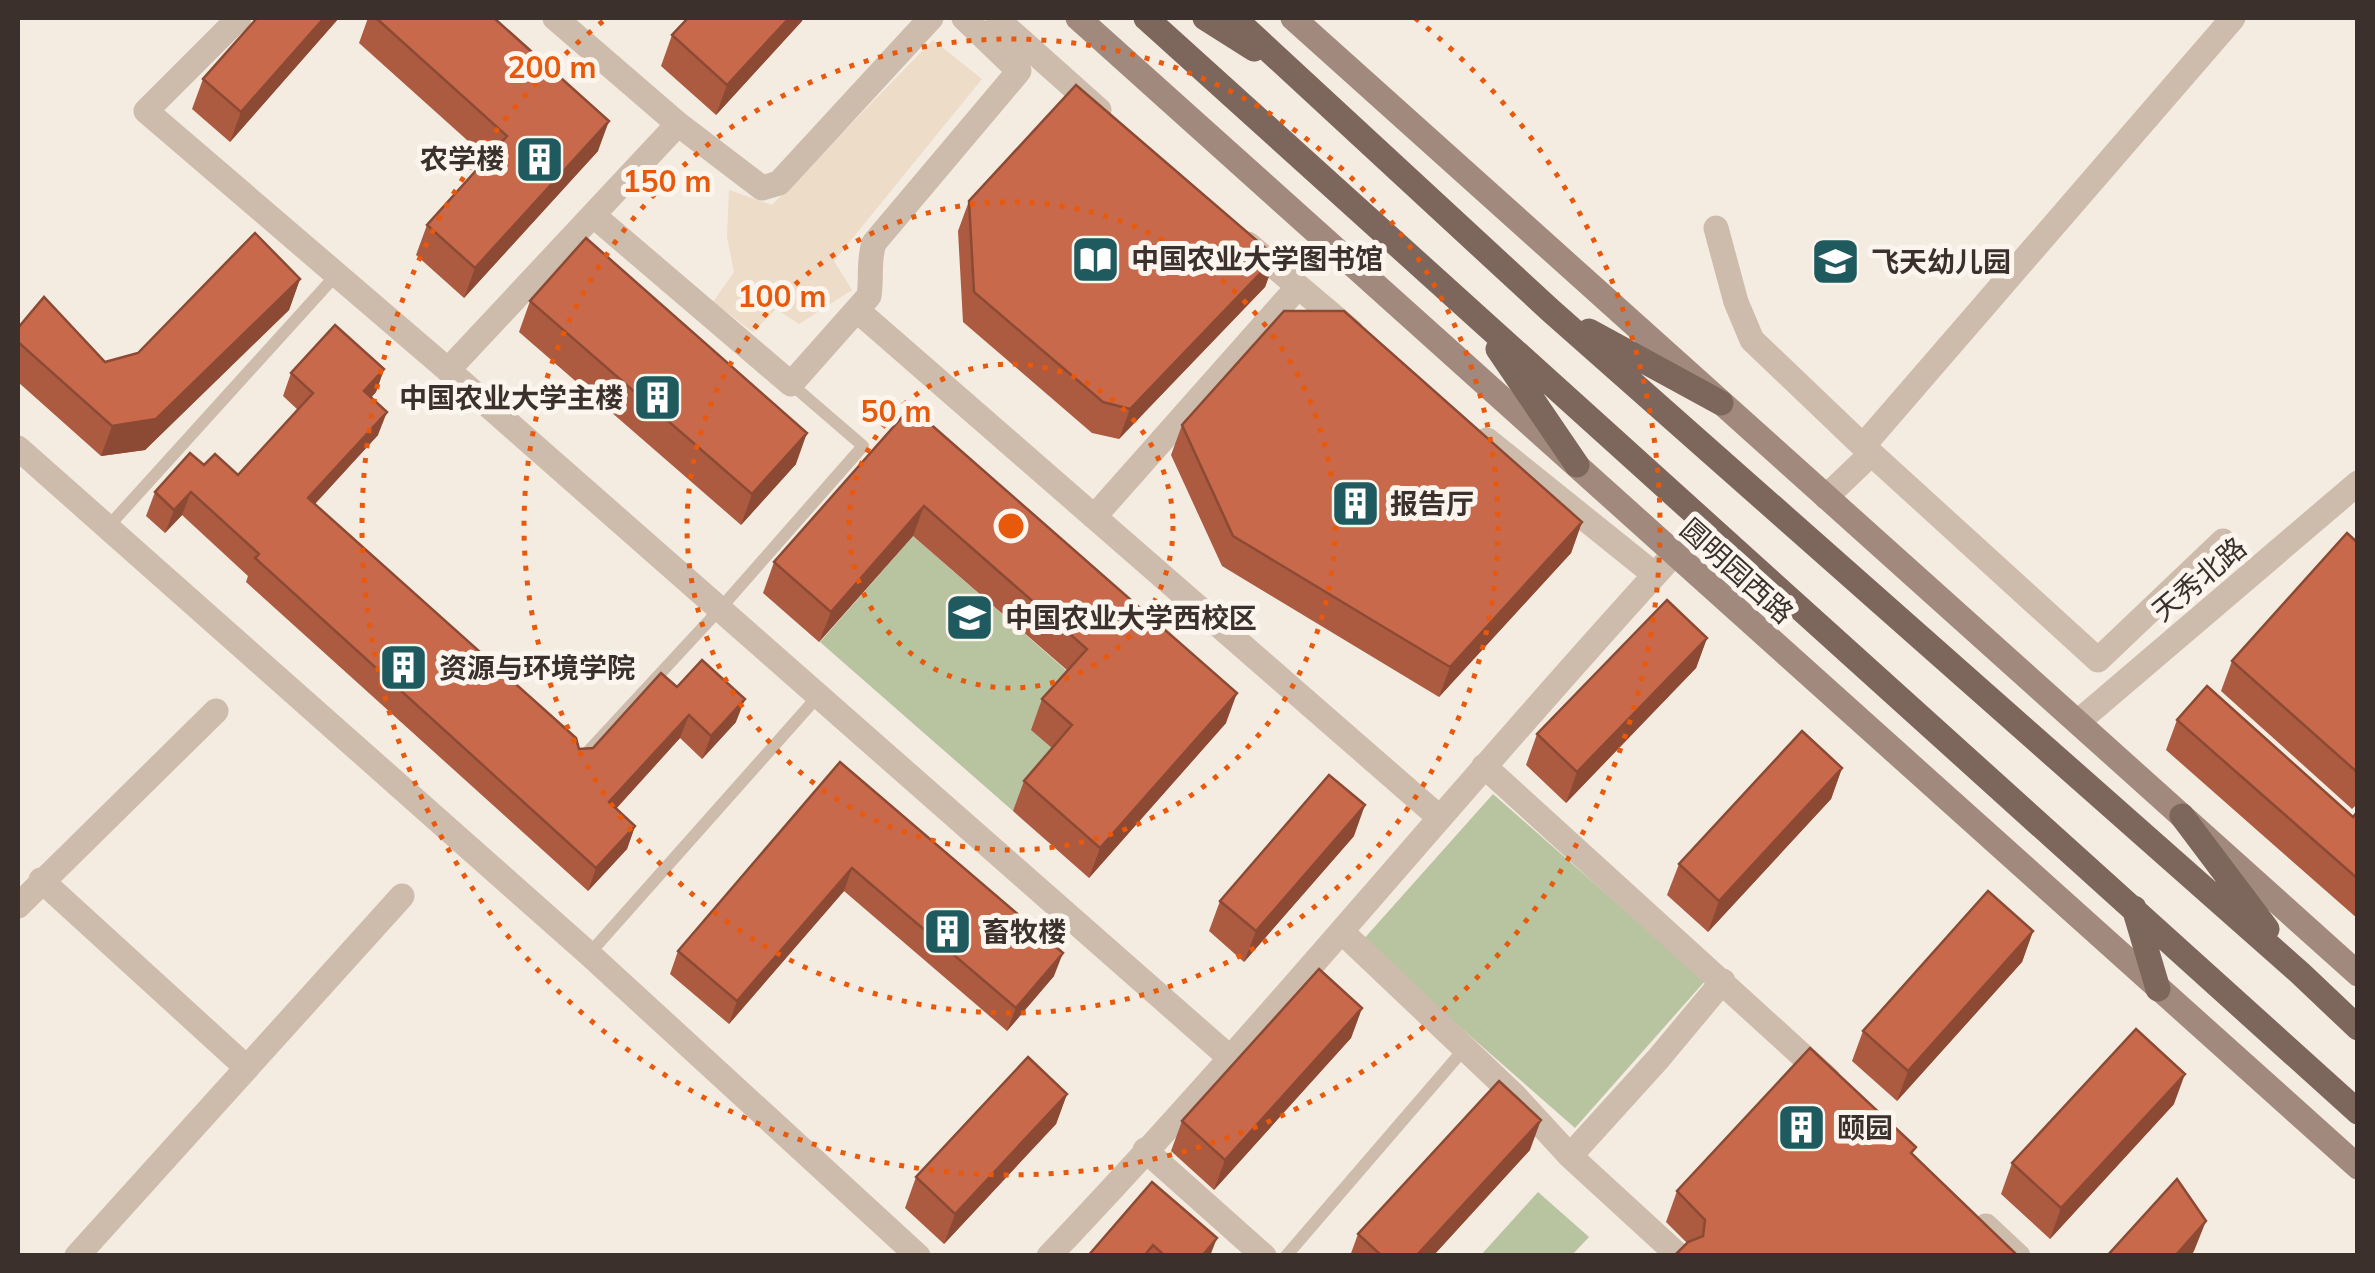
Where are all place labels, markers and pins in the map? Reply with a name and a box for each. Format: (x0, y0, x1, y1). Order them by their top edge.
building icon: 农学楼 (513, 133, 565, 185)
place label: 农学楼 (420, 141, 504, 176)
library icon: 中国农业大学图书馆 (1070, 233, 1122, 285)
school or university icon: 飞天幼儿园 (1810, 236, 1862, 288)
place label: 中国农业大学图书馆 (1131, 241, 1383, 276)
place label: 飞天幼儿园 (1871, 244, 2011, 279)
building icon: 中国农业大学主楼 (632, 372, 684, 424)
place label: 中国农业大学主楼 (399, 380, 623, 415)
building icon: 报告厅 (1329, 478, 1381, 530)
place label: 报告厅 (1390, 486, 1474, 521)
centre of rings (993, 508, 1029, 544)
school or university icon: 中国农业大学西校区 (944, 592, 996, 644)
place label: 中国农业大学西校区 (1005, 600, 1257, 635)
building icon: 资源与环境学院 (378, 642, 430, 694)
place label: 资源与环境学院 (439, 650, 635, 685)
building icon: 畜牧楼 (921, 906, 973, 958)
place label: 畜牧楼 (982, 914, 1066, 949)
building icon: 颐园 (1776, 1102, 1828, 1154)
place label: 颐园 (1837, 1110, 1893, 1145)

